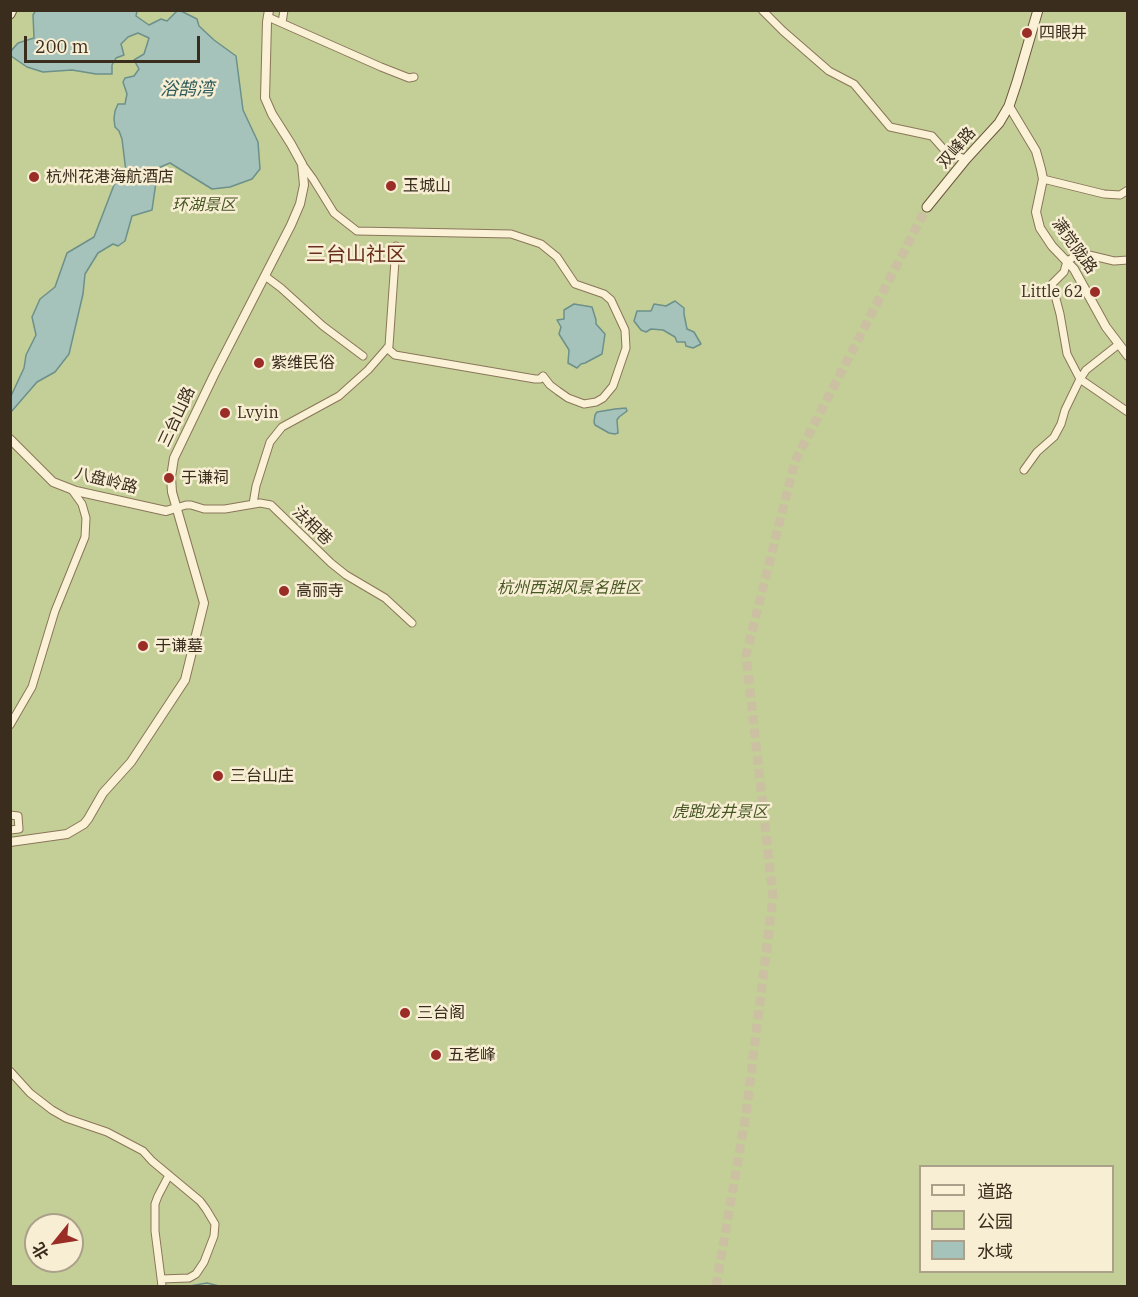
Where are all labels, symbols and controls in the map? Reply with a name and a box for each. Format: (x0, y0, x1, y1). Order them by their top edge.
place label: 四眼井 (1039, 23, 1087, 43)
scale bar (27, 24, 202, 62)
marker: 四眼井 (1020, 26, 1034, 40)
text: 200 m (35, 35, 89, 58)
water label: 浴鹄湾 (160, 79, 214, 101)
street label: 双峰路 (934, 124, 980, 172)
place label: 杭州花港海航酒店 (46, 167, 174, 187)
marker: 杭州花港海航酒店 (27, 170, 41, 184)
place label: 玉城山 (403, 176, 451, 196)
marker: 玉城山 (384, 179, 398, 193)
park label: 环湖景区 (172, 195, 236, 215)
street label: 满觉陇路 (1047, 214, 1101, 278)
district label: 三台山社区 (306, 243, 406, 267)
place label: Little 62 (1021, 282, 1083, 302)
marker: Little 62 (1088, 285, 1102, 299)
place label: 紫维民俗 (271, 353, 335, 373)
marker: 紫维民俗 (252, 356, 266, 370)
street label: 三台山路 (155, 384, 199, 450)
place label: Lvyin (237, 403, 279, 423)
marker: Lvyin (218, 406, 232, 420)
street label: 八盘岭路 (73, 464, 139, 498)
place label: 于谦祠 (181, 468, 229, 488)
marker: 于谦祠 (162, 471, 176, 485)
street label: 法相巷 (288, 502, 336, 550)
park label: 杭州西湖风景名胜区 (497, 578, 641, 598)
place label: 高丽寺 (296, 581, 344, 601)
marker: 高丽寺 (277, 584, 291, 598)
place label: 于谦墓 (155, 636, 203, 656)
marker: 于谦墓 (136, 639, 150, 653)
place label: 三台山庄 (230, 766, 294, 786)
marker: 三台山庄 (211, 769, 225, 783)
park label: 虎跑龙井景区 (672, 802, 768, 822)
place label: 三台阁 (417, 1003, 465, 1023)
marker: 三台阁 (398, 1006, 412, 1020)
place label: 五老峰 (448, 1045, 496, 1065)
marker: 五老峰 (429, 1048, 443, 1062)
legend (919, 1165, 1114, 1273)
text: 道路 (977, 1180, 1013, 1203)
text: 公园 (977, 1210, 1013, 1233)
north arrow (24, 1213, 84, 1273)
text: 北 (27, 1239, 53, 1263)
text: 水域 (977, 1240, 1013, 1263)

